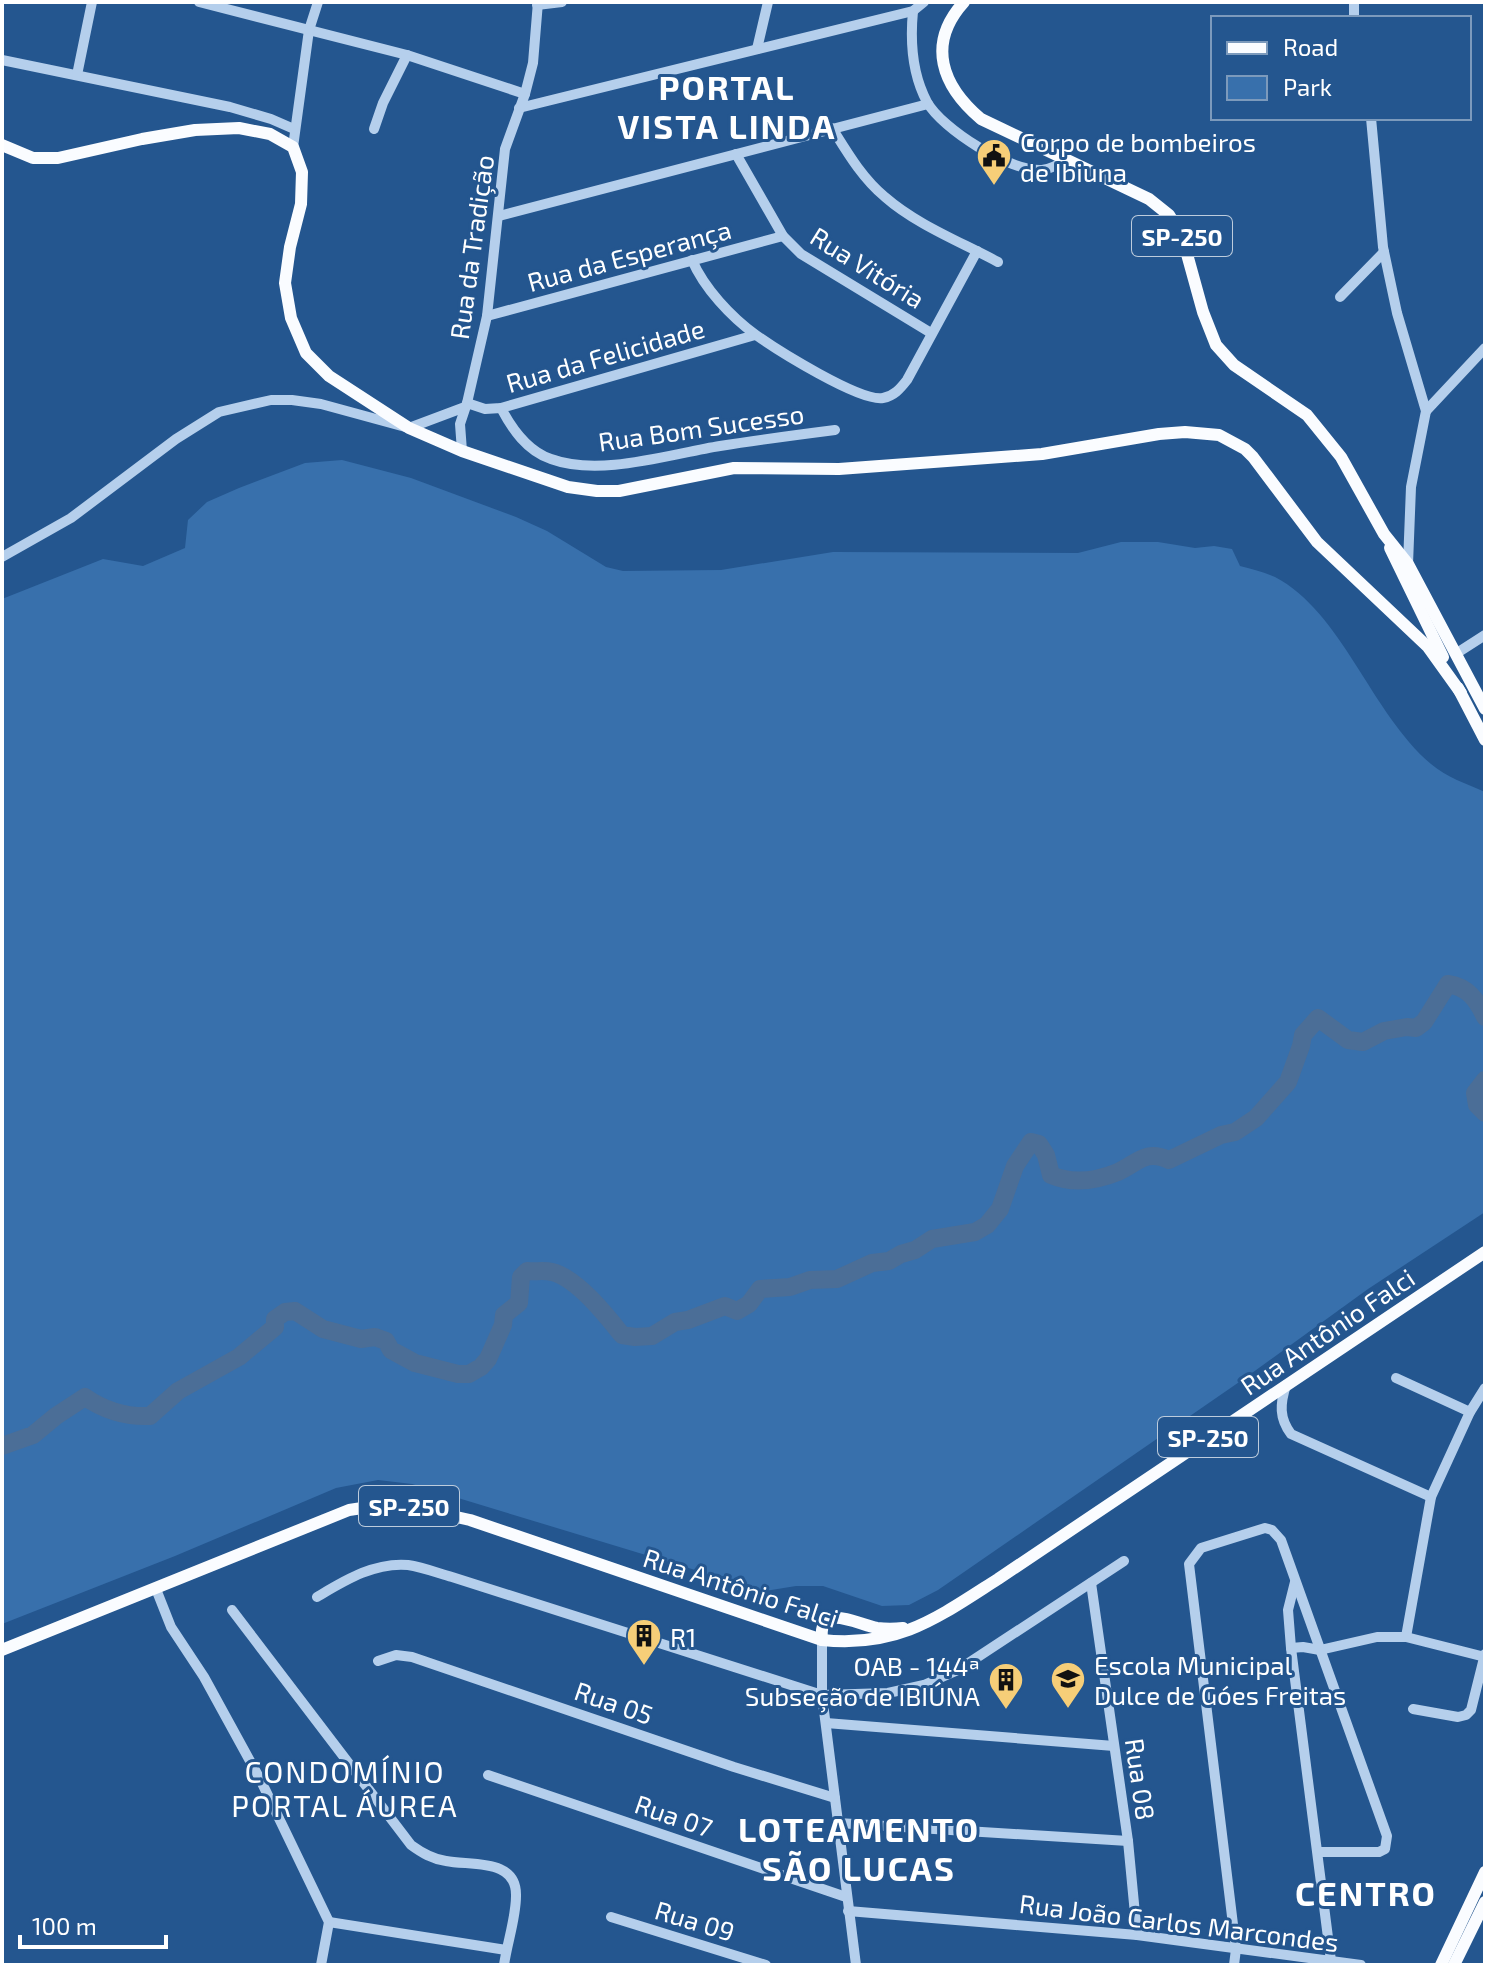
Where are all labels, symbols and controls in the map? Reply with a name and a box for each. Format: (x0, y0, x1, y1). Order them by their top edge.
legend (1211, 16, 1471, 120)
text: Road (1283, 32, 1338, 61)
district label: PORTAL VISTA LINDA (618, 66, 836, 146)
text: Park (1283, 72, 1332, 101)
place label: Corpo de bombeiros de Ibiuna (1020, 126, 1256, 187)
public building icon: Corpo de bombeiros de Ibiuna (975, 137, 1013, 187)
street label: Rua da Tradição (443, 153, 501, 341)
street label: Rua da Esperança (524, 213, 735, 299)
road number: SP-250 (1132, 216, 1232, 256)
street label: Rua Vitória (805, 220, 931, 314)
street label: Rua da Felicidade (502, 312, 708, 398)
street label: Rua Bom Sucesso (596, 397, 806, 457)
street label: Rua Antônio Falci (1234, 1261, 1420, 1401)
road number: SP-250 (1158, 1417, 1258, 1457)
road number: SP-250 (359, 1486, 459, 1526)
street label: Rua Antônio Falci (640, 1541, 842, 1633)
building icon: R1 (625, 1617, 663, 1667)
place label: R1 (670, 1621, 696, 1652)
place label: Escola Municipal Dulce de Góes Freitas (1094, 1649, 1346, 1710)
place label: OAB - 144ª Subseção de IBIÚNA (745, 1650, 980, 1713)
school or university icon: Escola Municipal Dulce de Góes Freitas (1049, 1660, 1087, 1710)
building icon: OAB - 144ª Subseção de IBIÚNA (987, 1661, 1025, 1711)
street label: Rua 05 (571, 1674, 657, 1730)
street label: Rua 08 (1120, 1736, 1162, 1822)
district label: CONDOMÍNIO PORTAL ÁUREA (231, 1753, 459, 1823)
street label: Rua 07 (631, 1787, 717, 1843)
district label: LOTEAMENTO SÃO LUCAS (738, 1808, 980, 1888)
district label: CENTRO (1295, 1872, 1437, 1913)
street label: Rua João Carlos Marcondes (1018, 1887, 1340, 1957)
street label: Rua 09 (651, 1893, 739, 1947)
scale bar (20, 1899, 166, 1949)
text: 100 m (32, 1911, 97, 1940)

